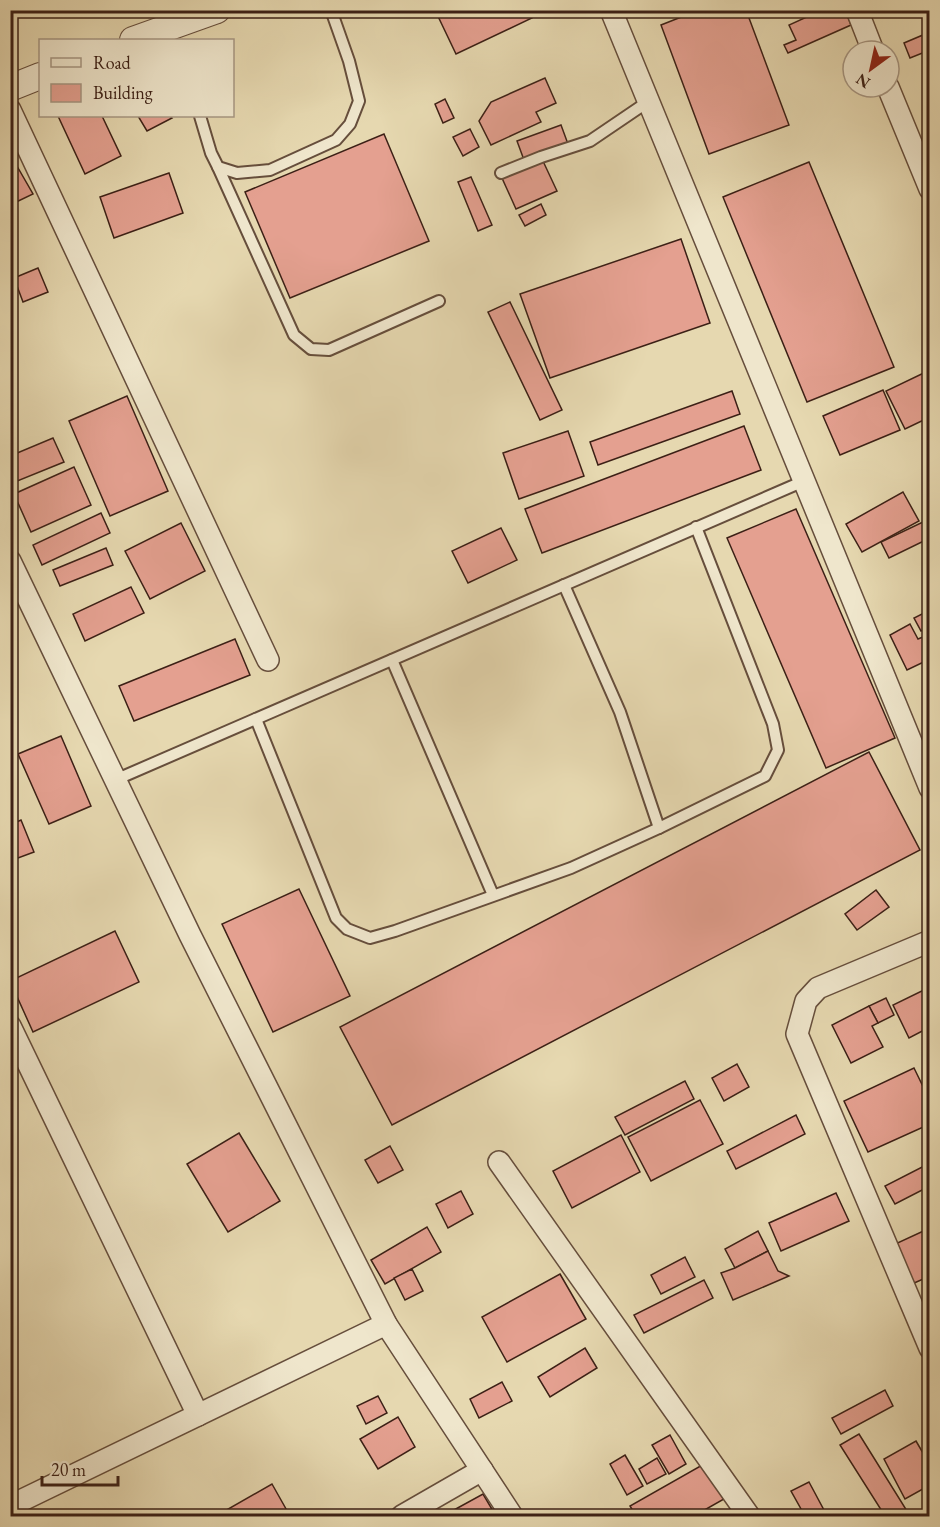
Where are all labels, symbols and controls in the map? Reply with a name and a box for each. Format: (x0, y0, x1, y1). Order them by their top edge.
legend (39, 39, 234, 117)
north arrow (841, 39, 901, 99)
text: Road (93, 51, 132, 74)
text: N (852, 69, 874, 93)
text: Building (93, 81, 153, 104)
scale bar (42, 1449, 118, 1487)
text: 20 m (51, 1458, 86, 1481)

